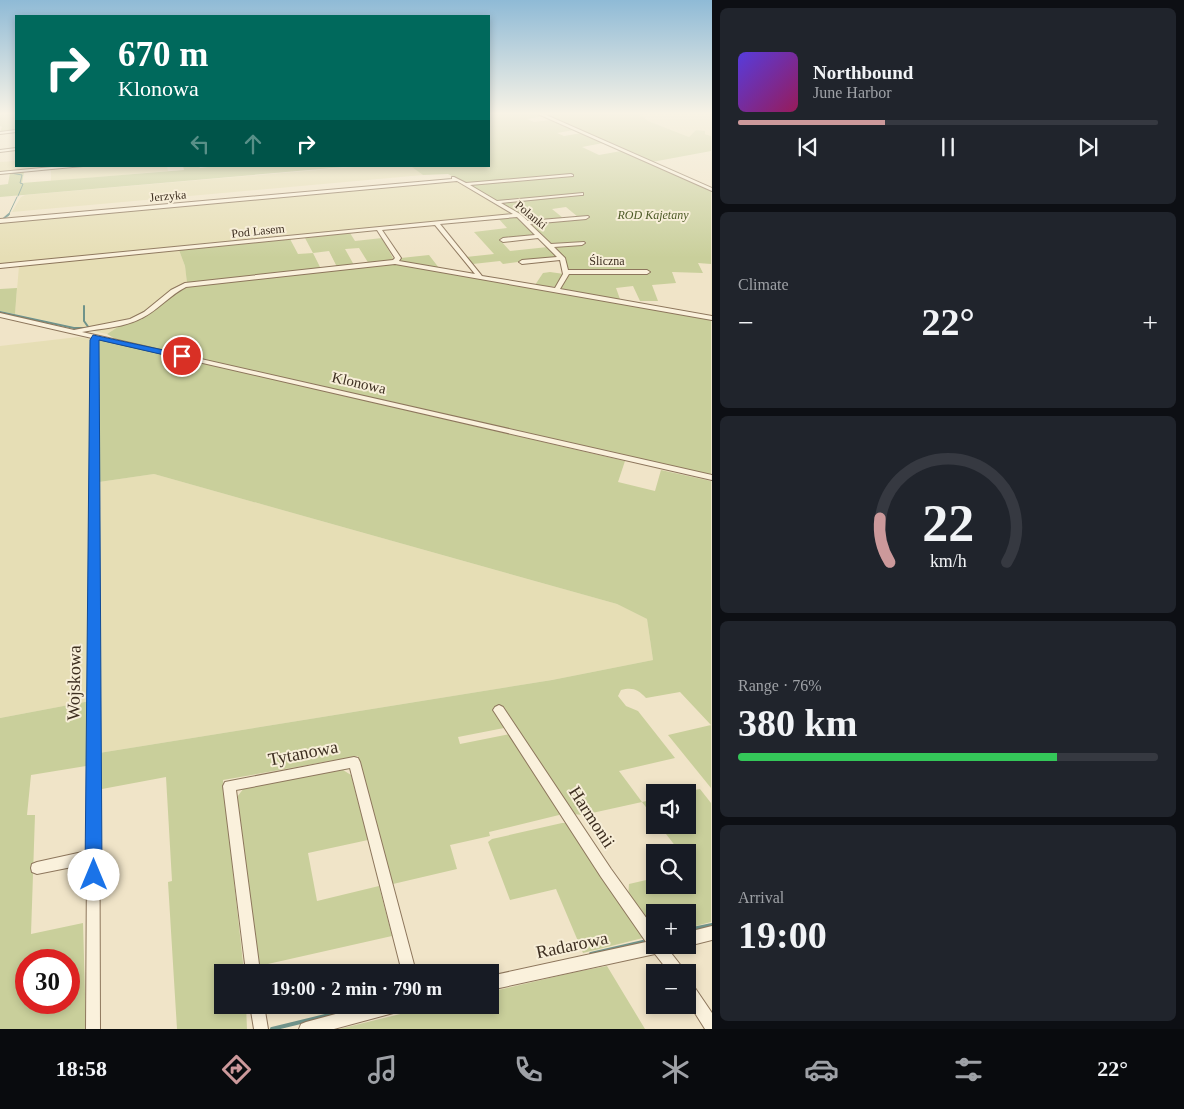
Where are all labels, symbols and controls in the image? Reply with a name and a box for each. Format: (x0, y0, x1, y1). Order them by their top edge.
icon: right (35, 35, 100, 100)
text: 670 m (118, 35, 208, 74)
text: Northbound (813, 62, 913, 83)
text: Klonowa (118, 76, 199, 101)
text: June Harbor (813, 84, 892, 101)
icon: left (186, 130, 214, 158)
icon: ahead (239, 130, 267, 158)
icon: right (292, 130, 320, 158)
icon: previous (794, 133, 822, 161)
icon: pause (934, 133, 962, 161)
icon: next (1074, 133, 1102, 161)
street label: Jerzyka (149, 187, 188, 205)
street label: Polanki (512, 198, 550, 232)
park label: ROD Kajetany (617, 208, 689, 222)
street label: Pod Lasem (231, 221, 286, 241)
street label: Śliczna (589, 254, 625, 268)
text: Climate (738, 276, 789, 293)
text: 22° (921, 301, 975, 343)
text: − (738, 307, 754, 338)
text: + (1142, 307, 1158, 338)
pin (161, 335, 203, 377)
icon: arrive (168, 342, 196, 370)
street label: Klonowa (330, 369, 388, 397)
text: 22 (922, 495, 974, 552)
text: km/h (930, 551, 966, 571)
street label: Wojskowa (63, 645, 85, 721)
text: Range · 76% (738, 677, 822, 694)
text: 380 km (738, 702, 857, 744)
street label: Tytanowa (266, 736, 340, 770)
street label: Harmonii (565, 783, 619, 851)
map controls (646, 784, 696, 1014)
button: sound (646, 784, 696, 834)
button: search (646, 844, 696, 894)
position arrow (67, 848, 119, 900)
text: Arrival (738, 889, 784, 906)
button: + (646, 904, 696, 954)
text: 19:00 (738, 914, 827, 956)
street label: Radarowa (534, 928, 610, 962)
speed limit sign: 30 (15, 949, 80, 1014)
button: − (646, 964, 696, 1014)
text: 19:00 · 2 min · 790 m (271, 978, 442, 999)
icon: directions (219, 1052, 254, 1087)
icon: music (365, 1052, 400, 1087)
icon: phone (511, 1052, 546, 1087)
icon: climate (658, 1052, 693, 1087)
icon: car (804, 1052, 839, 1087)
icon: filters (951, 1052, 986, 1087)
text: 18:58 (56, 1056, 107, 1081)
text: 22° (1097, 1056, 1128, 1081)

